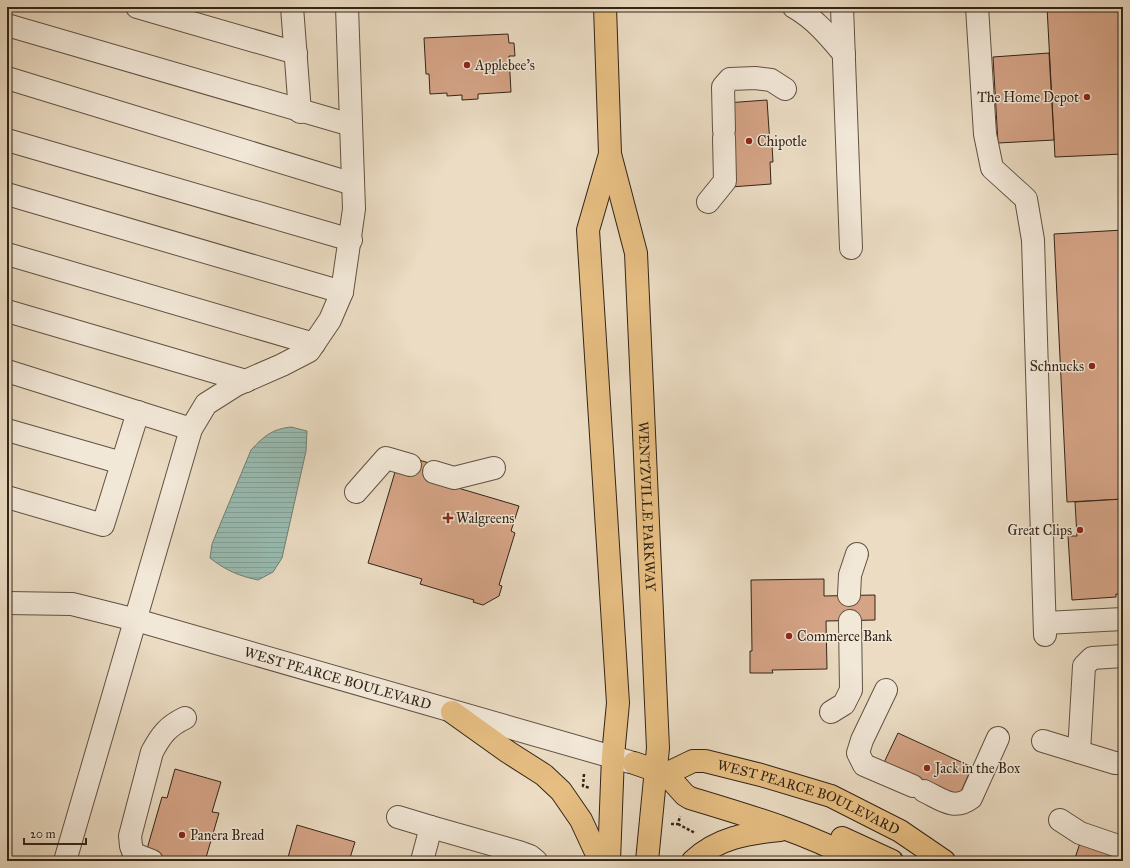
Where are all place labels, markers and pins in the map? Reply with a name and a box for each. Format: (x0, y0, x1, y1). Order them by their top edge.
place label: Applebee's (474, 57, 535, 74)
marker: Applebee's (462, 60, 472, 70)
place label: The Home Depot (977, 89, 1079, 106)
marker: The Home Depot (1082, 92, 1092, 102)
place label: Chipotle (757, 133, 807, 150)
marker: Chipotle (744, 136, 754, 146)
place label: Schnucks (1030, 358, 1084, 375)
marker: Schnucks (1087, 361, 1097, 371)
place label: Walgreens (456, 510, 514, 527)
marker: Walgreens (443, 513, 453, 523)
place label: Great Clips (1008, 522, 1072, 539)
marker: Great Clips (1075, 525, 1085, 535)
place label: Commerce Bank (797, 628, 893, 645)
marker: Commerce Bank (784, 631, 794, 641)
place label: Jack in the Box (933, 760, 1021, 778)
marker: Jack in the Box (922, 763, 932, 773)
place label: Panera Bread (190, 827, 264, 844)
marker: Panera Bread (177, 830, 187, 840)

